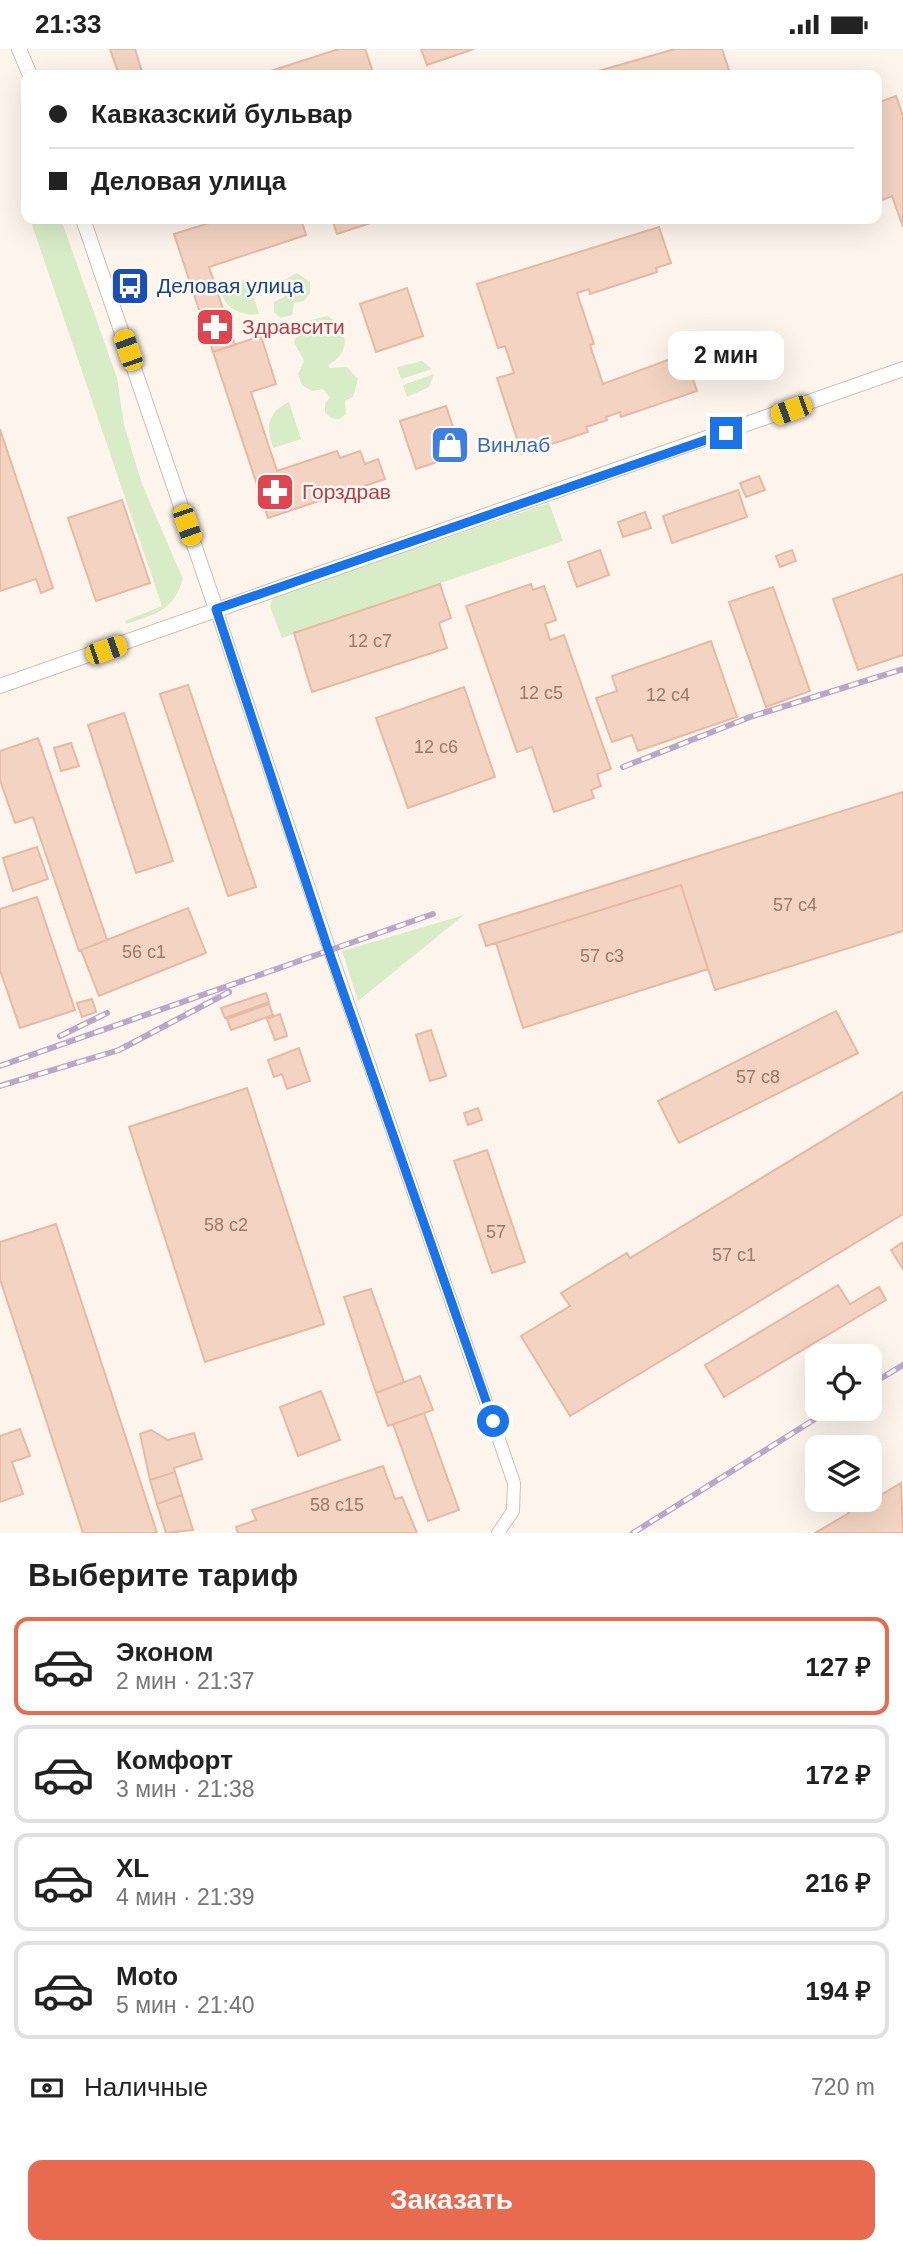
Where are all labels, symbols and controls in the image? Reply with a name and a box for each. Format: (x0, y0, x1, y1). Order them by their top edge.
text: 21:33 (35, 9, 102, 39)
text: Кавказский бульвар (91, 99, 353, 129)
text: Деловая улица (91, 166, 286, 196)
bus stop icon: Деловая улица (109, 265, 151, 307)
place label: Деловая улица (157, 274, 304, 297)
pharmacy icon: Здравсити (194, 306, 236, 348)
place label: Здравсити (242, 315, 345, 338)
car (112, 327, 145, 373)
callout: 2 мин (668, 331, 784, 381)
text: 2 мин (694, 342, 758, 368)
car (768, 393, 815, 427)
route end (710, 417, 742, 449)
shop icon: Винлаб (429, 424, 471, 466)
place label: Винлаб (477, 433, 550, 456)
pharmacy icon: Горздрав (254, 471, 296, 513)
place label: Горздрав (302, 480, 391, 503)
car (171, 502, 204, 548)
house number: 12 с7 (348, 631, 392, 651)
car (83, 633, 130, 667)
house number: 12 с5 (519, 683, 563, 703)
house number: 12 с4 (646, 685, 690, 705)
house number: 12 с6 (414, 737, 458, 757)
house number: 57 с4 (773, 895, 817, 915)
house number: 56 с1 (122, 942, 166, 962)
house number: 57 с3 (580, 946, 624, 966)
house number: 57 с8 (736, 1067, 780, 1087)
house number: 58 с2 (204, 1215, 248, 1235)
house number: 57 (486, 1222, 506, 1242)
house number: 57 с1 (712, 1245, 756, 1265)
map controls (805, 1344, 882, 1512)
button: locate (805, 1344, 882, 1421)
route start (477, 1405, 509, 1437)
button: layers (805, 1435, 882, 1512)
house number: 58 с15 (310, 1495, 364, 1515)
text: Выберите тариф (28, 1557, 298, 1593)
icon: car (32, 1635, 95, 1698)
text: Эконом (116, 1637, 214, 1667)
text: 127 ₽ (805, 1652, 871, 1682)
text: 2 мин · 21:37 (116, 1668, 255, 1694)
icon: car (32, 1743, 95, 1806)
text: Комфорт (116, 1745, 233, 1775)
text: 172 ₽ (805, 1760, 871, 1790)
text: 3 мин · 21:38 (116, 1776, 255, 1802)
icon: car (32, 1851, 95, 1914)
text: XL (116, 1853, 149, 1883)
text: 216 ₽ (805, 1868, 871, 1898)
text: 4 мин · 21:39 (116, 1884, 255, 1910)
icon: car (32, 1959, 95, 2022)
text: Moto (116, 1961, 178, 1991)
text: 194 ₽ (805, 1976, 871, 2006)
text: 5 мин · 21:40 (116, 1992, 255, 2018)
icon: cash (28, 2069, 66, 2107)
text: Наличные (84, 2072, 208, 2102)
text: 720 m (811, 2074, 875, 2100)
button: Заказать (28, 2160, 875, 2240)

